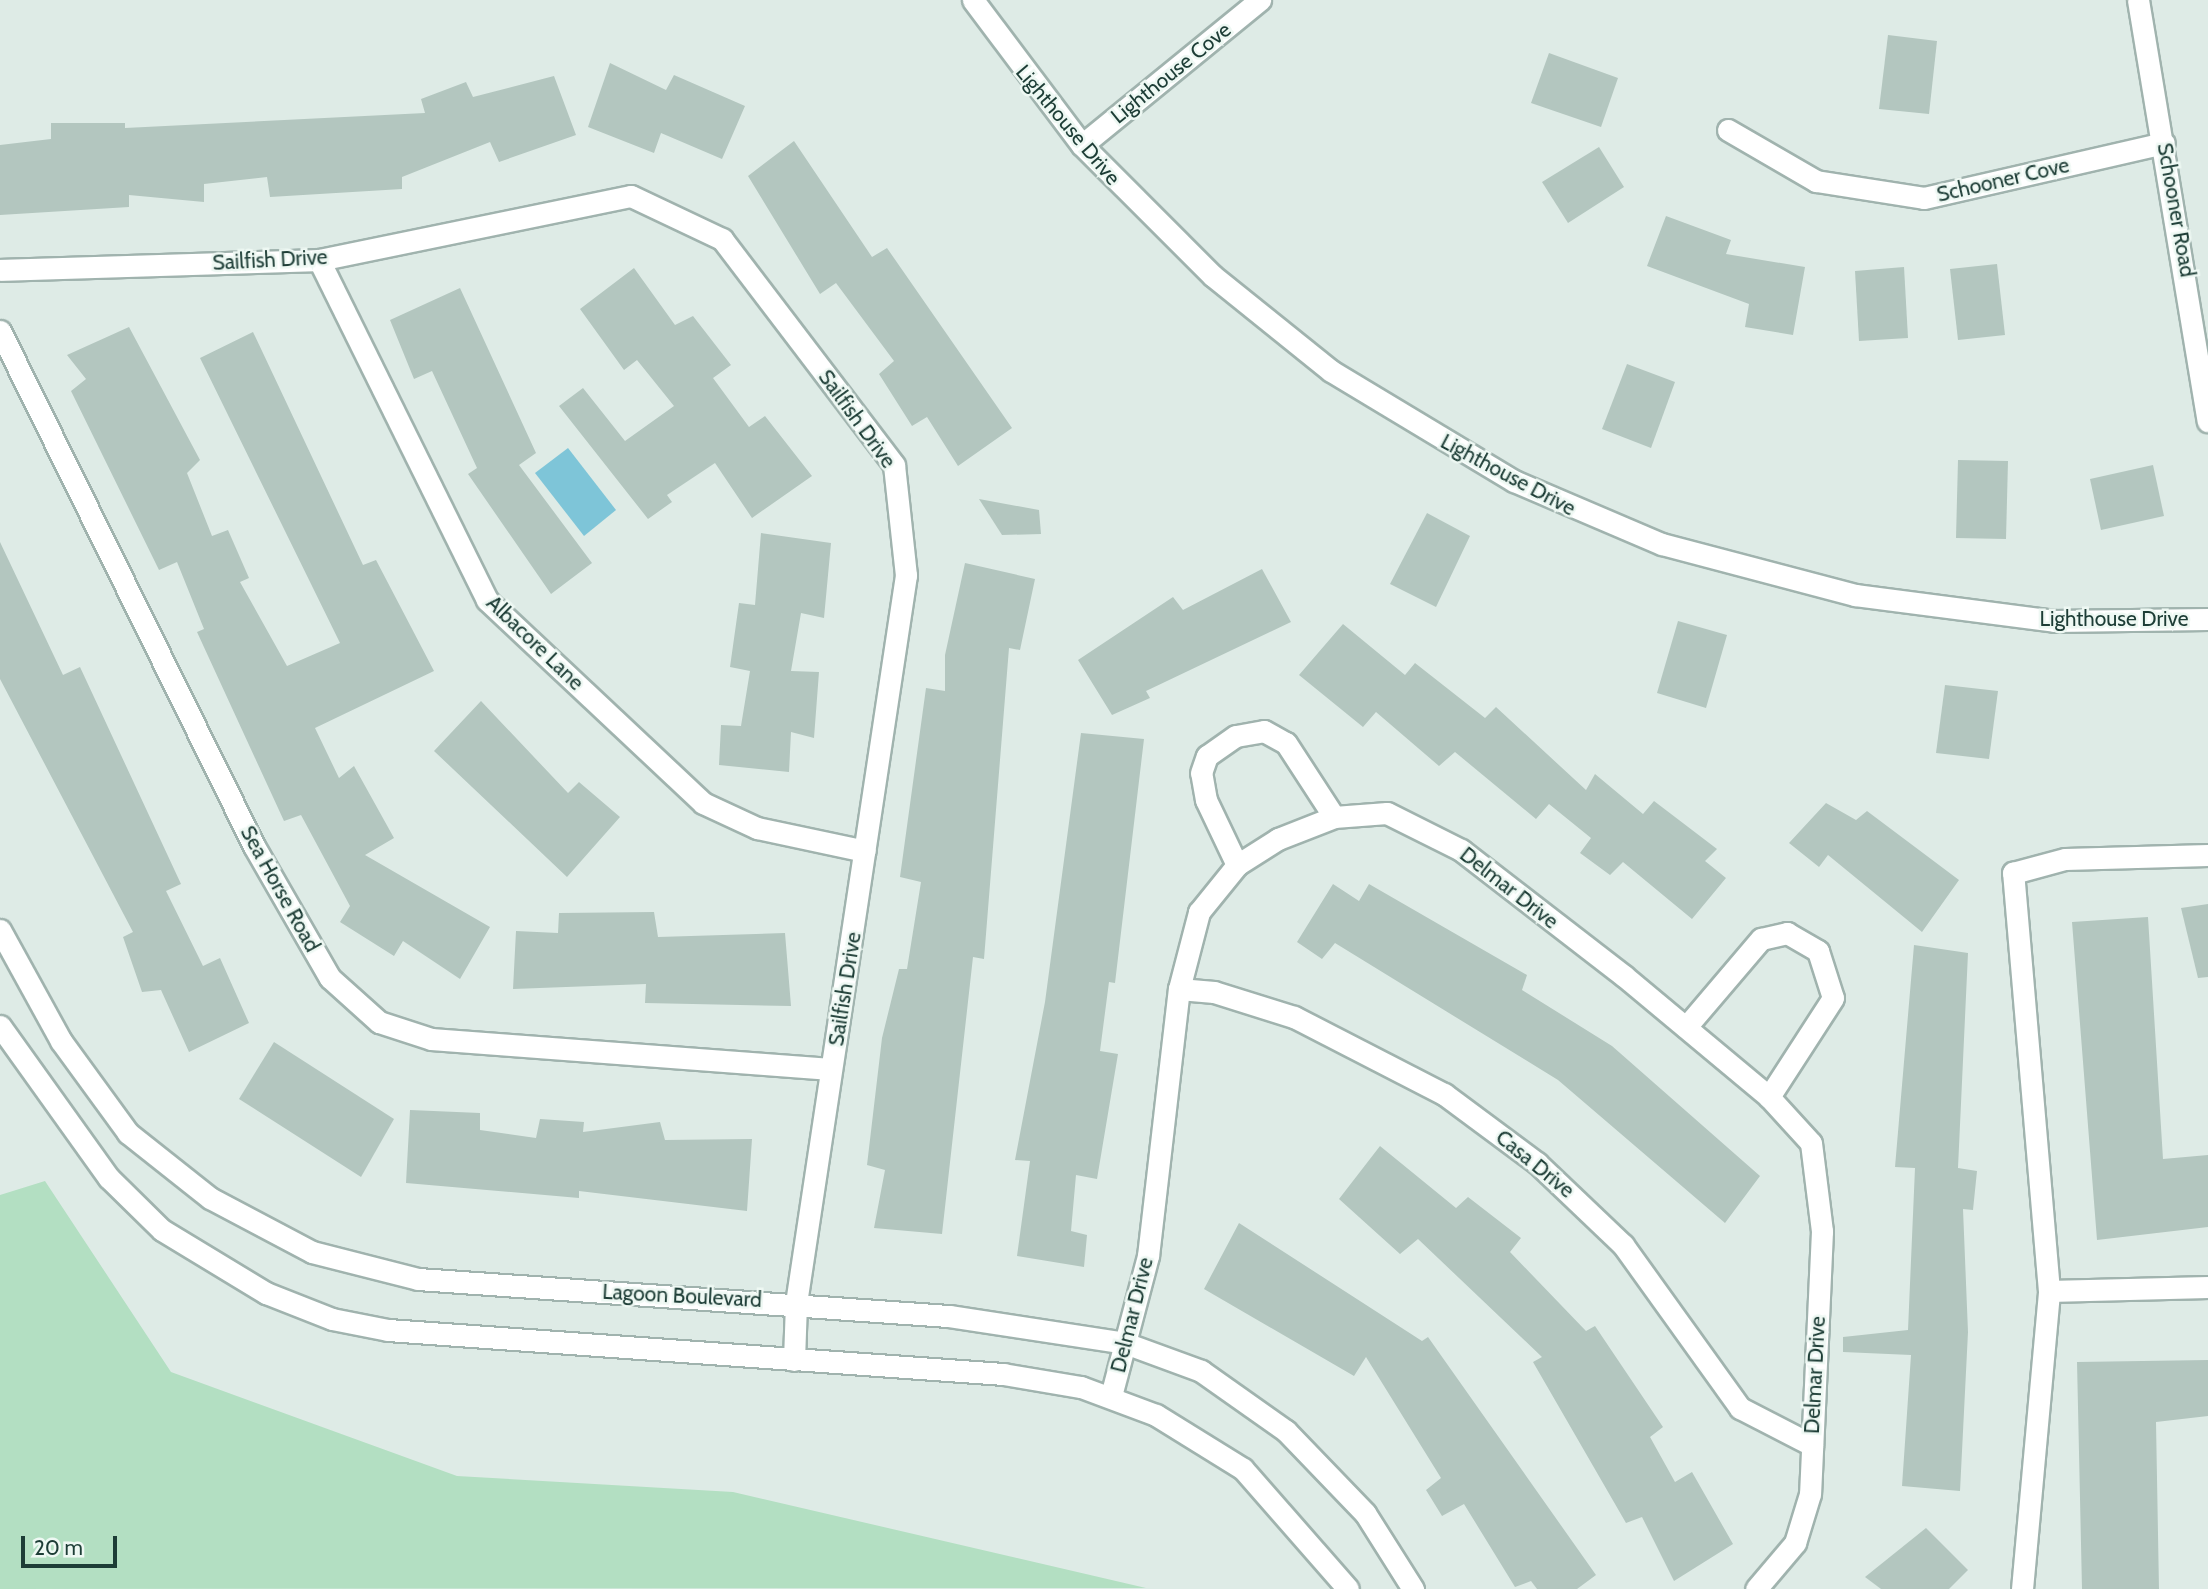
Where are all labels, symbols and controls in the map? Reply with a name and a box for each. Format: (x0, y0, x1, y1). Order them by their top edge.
street label: Lighthouse Cove (1106, 17, 1236, 129)
street label: Lighthouse Drive (1010, 60, 1126, 190)
street label: Schooner Road (2152, 141, 2200, 279)
street label: Schooner Cove (1934, 153, 2072, 207)
street label: Sailfish Drive (212, 244, 328, 276)
street label: Sailfish Drive (813, 365, 901, 473)
street label: Lighthouse Drive (1436, 429, 1580, 521)
street label: Albacore Lane (481, 590, 589, 696)
street label: Lighthouse Drive (2040, 606, 2188, 632)
street label: Sea Horse Road (235, 822, 325, 956)
street label: Delmar Drive (1455, 842, 1563, 934)
street label: Sailfish Drive (824, 930, 866, 1048)
street label: Casa Drive (1491, 1125, 1579, 1203)
street label: Delmar Drive (1106, 1255, 1158, 1375)
street label: Lagoon Boulevard (602, 1279, 762, 1313)
street label: Delmar Drive (1799, 1316, 1831, 1434)
scale bar (24, 1522, 121, 1566)
text: 20 m (34, 1535, 83, 1560)

